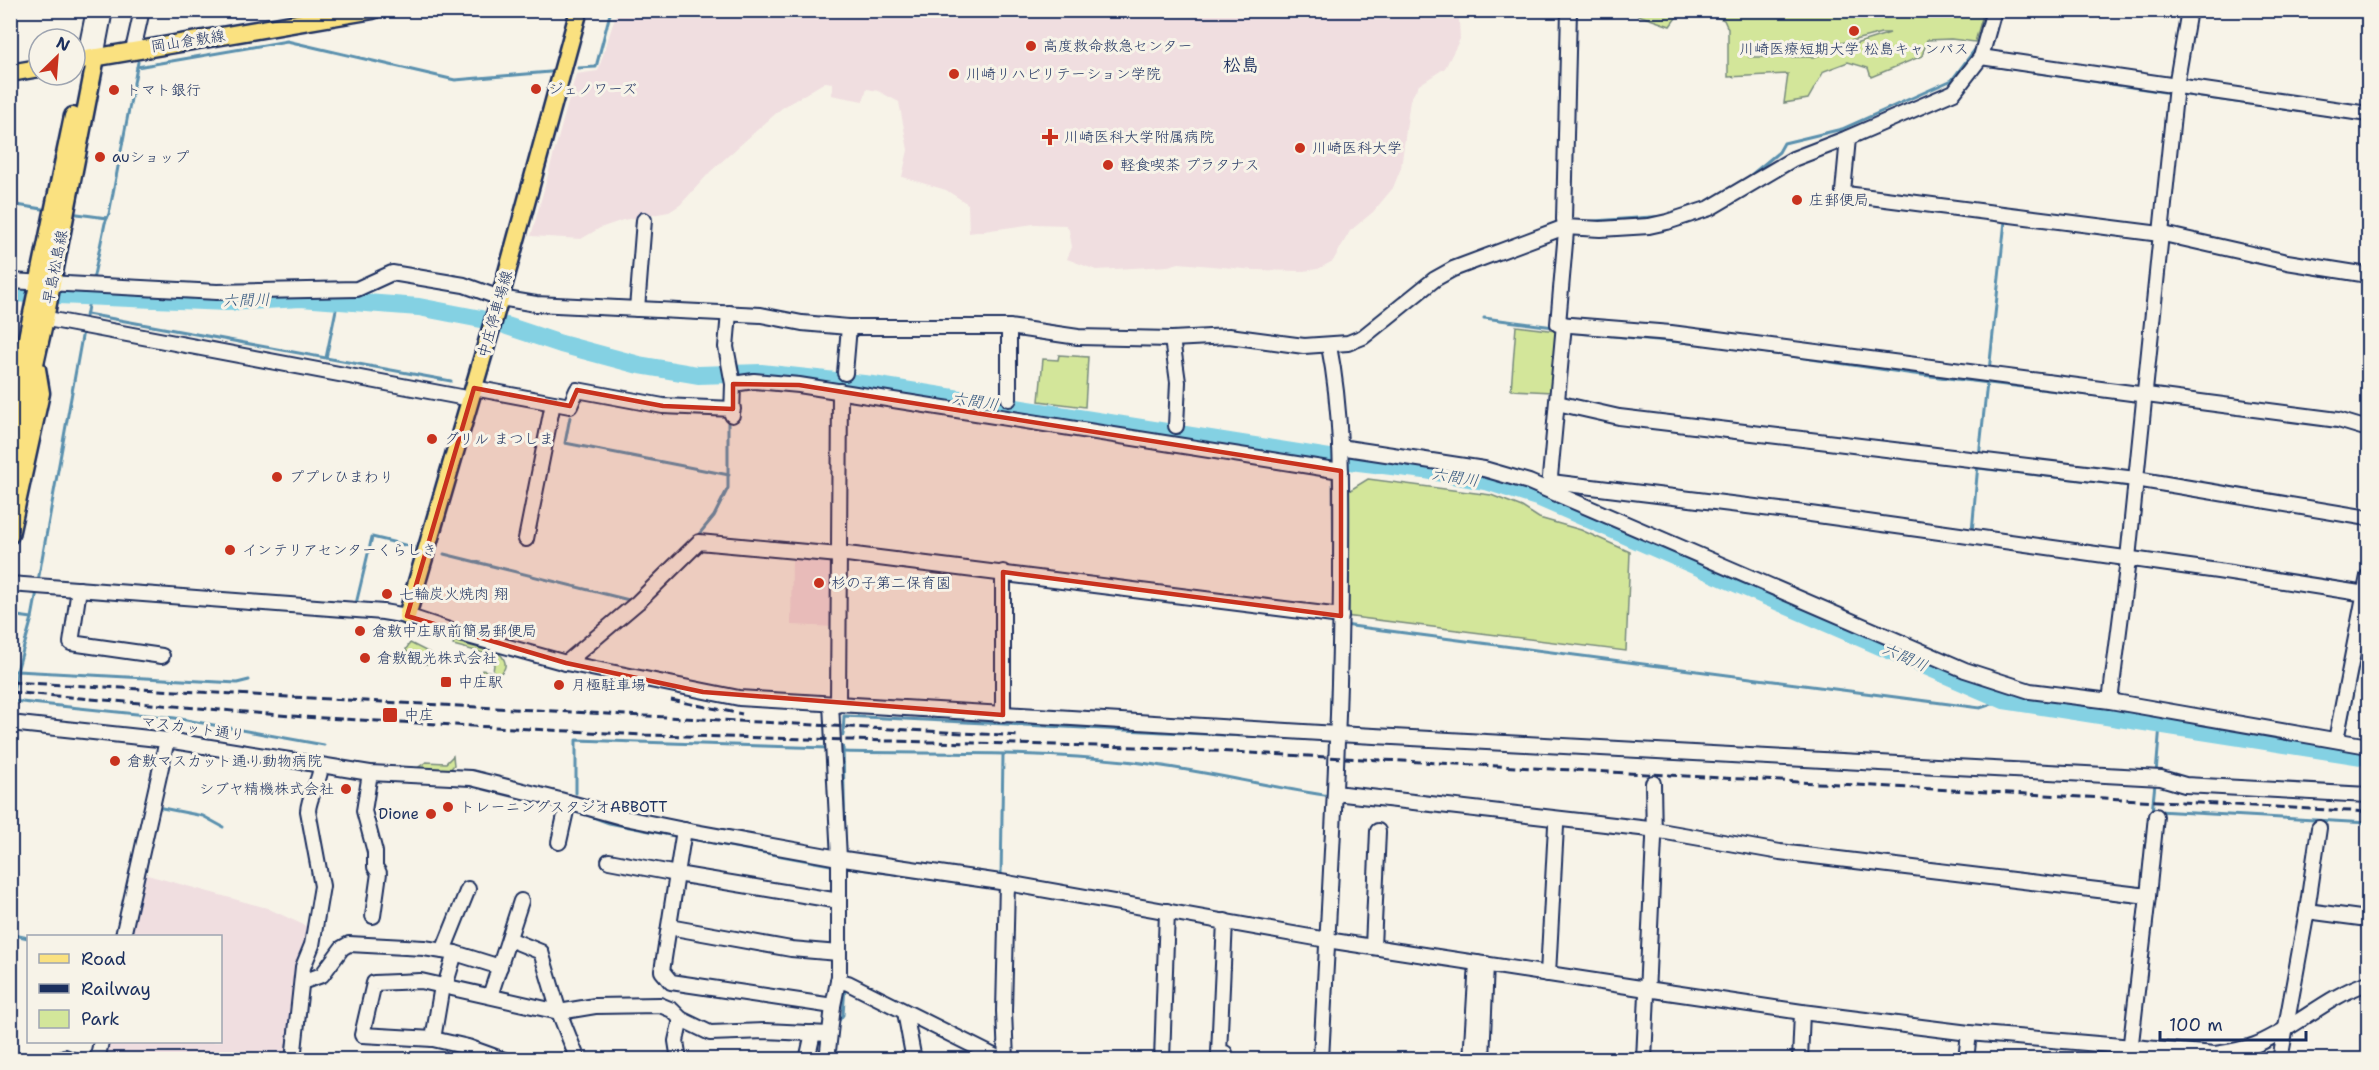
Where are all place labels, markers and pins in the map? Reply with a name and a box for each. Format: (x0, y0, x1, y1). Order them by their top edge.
marker: 川崎医療短期大学 松島キャンパス (1847, 24, 1861, 38)
place label: 高度救命救急センター (1043, 36, 1192, 56)
marker: 高度救命救急センター (1024, 39, 1038, 53)
place label: 川崎医療短期大学 松島キャンパス (1739, 39, 1969, 59)
place label: 川崎リハビリテーション学院 (966, 64, 1161, 84)
marker: 川崎リハビリテーション学院 (947, 67, 961, 81)
place label: ジェノワーズ (548, 79, 637, 99)
place label: トマト銀行 (126, 80, 201, 100)
marker: ジェノワーズ (529, 82, 543, 96)
marker: トマト銀行 (107, 83, 121, 97)
place label: 川崎医科大学附属病院 (1064, 127, 1214, 147)
marker: 川崎医科大学附属病院 (1041, 128, 1059, 146)
place label: 川崎医科大学 (1312, 138, 1402, 158)
marker: 川崎医科大学 (1293, 141, 1307, 155)
place label: auショップ (112, 147, 189, 167)
marker: auショップ (93, 150, 107, 164)
place label: 軽食喫茶 プラタナス (1120, 155, 1260, 175)
marker: 軽食喫茶 プラタナス (1101, 158, 1115, 172)
place label: 庄郵便局 (1809, 190, 1869, 210)
marker: 庄郵便局 (1790, 193, 1804, 207)
place label: グリル まつしま (444, 429, 554, 449)
marker: グリル まつしま (425, 432, 439, 446)
place label: ププレひまわり (289, 467, 394, 487)
marker: ププレひまわり (270, 470, 284, 484)
place label: インテリアセンターくらしき (242, 540, 437, 560)
marker: インテリアセンターくらしき (223, 543, 237, 557)
place label: 杉の子第二保育園 (831, 573, 951, 593)
marker: 杉の子第二保育園 (812, 576, 826, 590)
place label: 七輪炭火焼肉 翔 (399, 584, 509, 604)
marker: 七輪炭火焼肉 翔 (380, 587, 394, 601)
place label: 倉敷中庄駅前簡易郵便局 (372, 621, 537, 641)
marker: 倉敷中庄駅前簡易郵便局 (353, 624, 367, 638)
place label: 倉敷観光株式会社 (377, 648, 497, 668)
marker: 倉敷観光株式会社 (358, 651, 372, 665)
place label: 中庄駅 (458, 672, 503, 692)
marker: 中庄駅 (439, 675, 453, 689)
place label: 月極駐車場 (571, 675, 646, 695)
marker: 月極駐車場 (552, 678, 566, 692)
place label: 中庄 (404, 705, 434, 725)
marker: 中庄 (381, 706, 399, 724)
place label: 倉敷マスカット通り動物病院 (127, 751, 322, 771)
marker: 倉敷マスカット通り動物病院 (108, 754, 122, 768)
place label: シブヤ精機株式会社 (199, 779, 334, 799)
marker: シブヤ精機株式会社 (339, 782, 353, 796)
place label: トレーニングスタジオABBOTT (460, 797, 667, 817)
marker: トレーニングスタジオABBOTT (441, 800, 455, 814)
place label: Dione (378, 804, 419, 824)
marker: Dione (424, 807, 438, 821)

